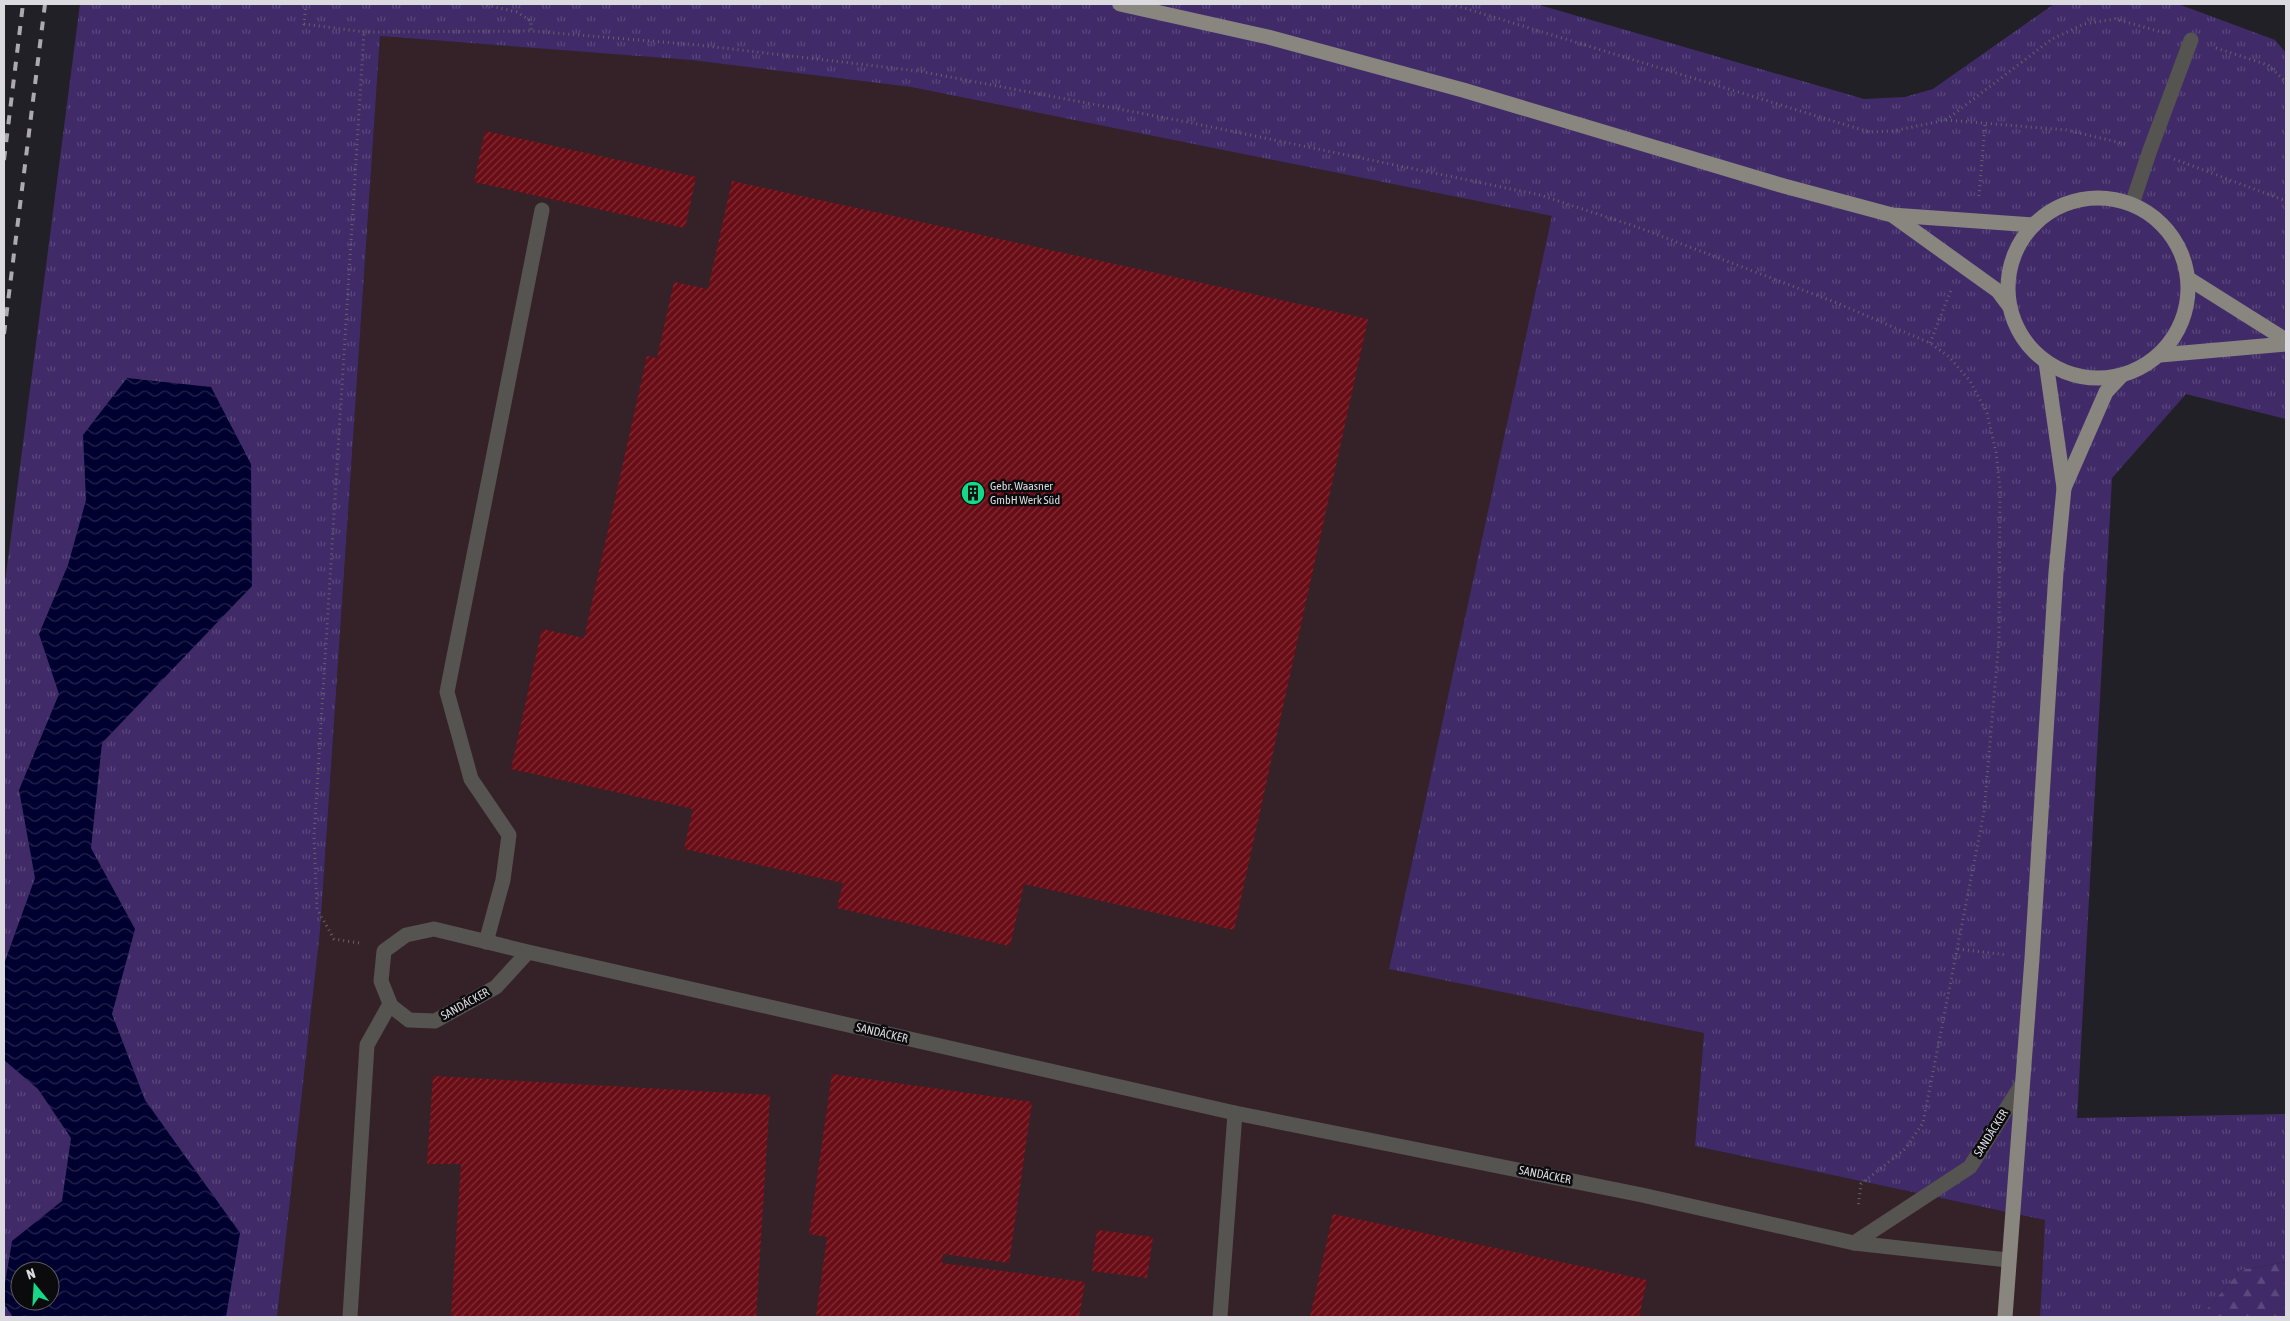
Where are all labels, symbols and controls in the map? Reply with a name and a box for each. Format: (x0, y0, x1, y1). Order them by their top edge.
place label: Gebr. Waasner GmbH Werk Süd (990, 479, 1060, 507)
building icon: Gebr. Waasner GmbH Werk Süd (960, 480, 986, 506)
street label: SANDÄCKER (438, 985, 492, 1023)
street label: SANDÄCKER (855, 1020, 909, 1046)
street label: SANDÄCKER (1971, 1107, 2011, 1159)
street label: SANDÄCKER (1518, 1163, 1572, 1187)
north arrow (10, 1261, 60, 1311)
text: N (25, 1265, 37, 1283)

